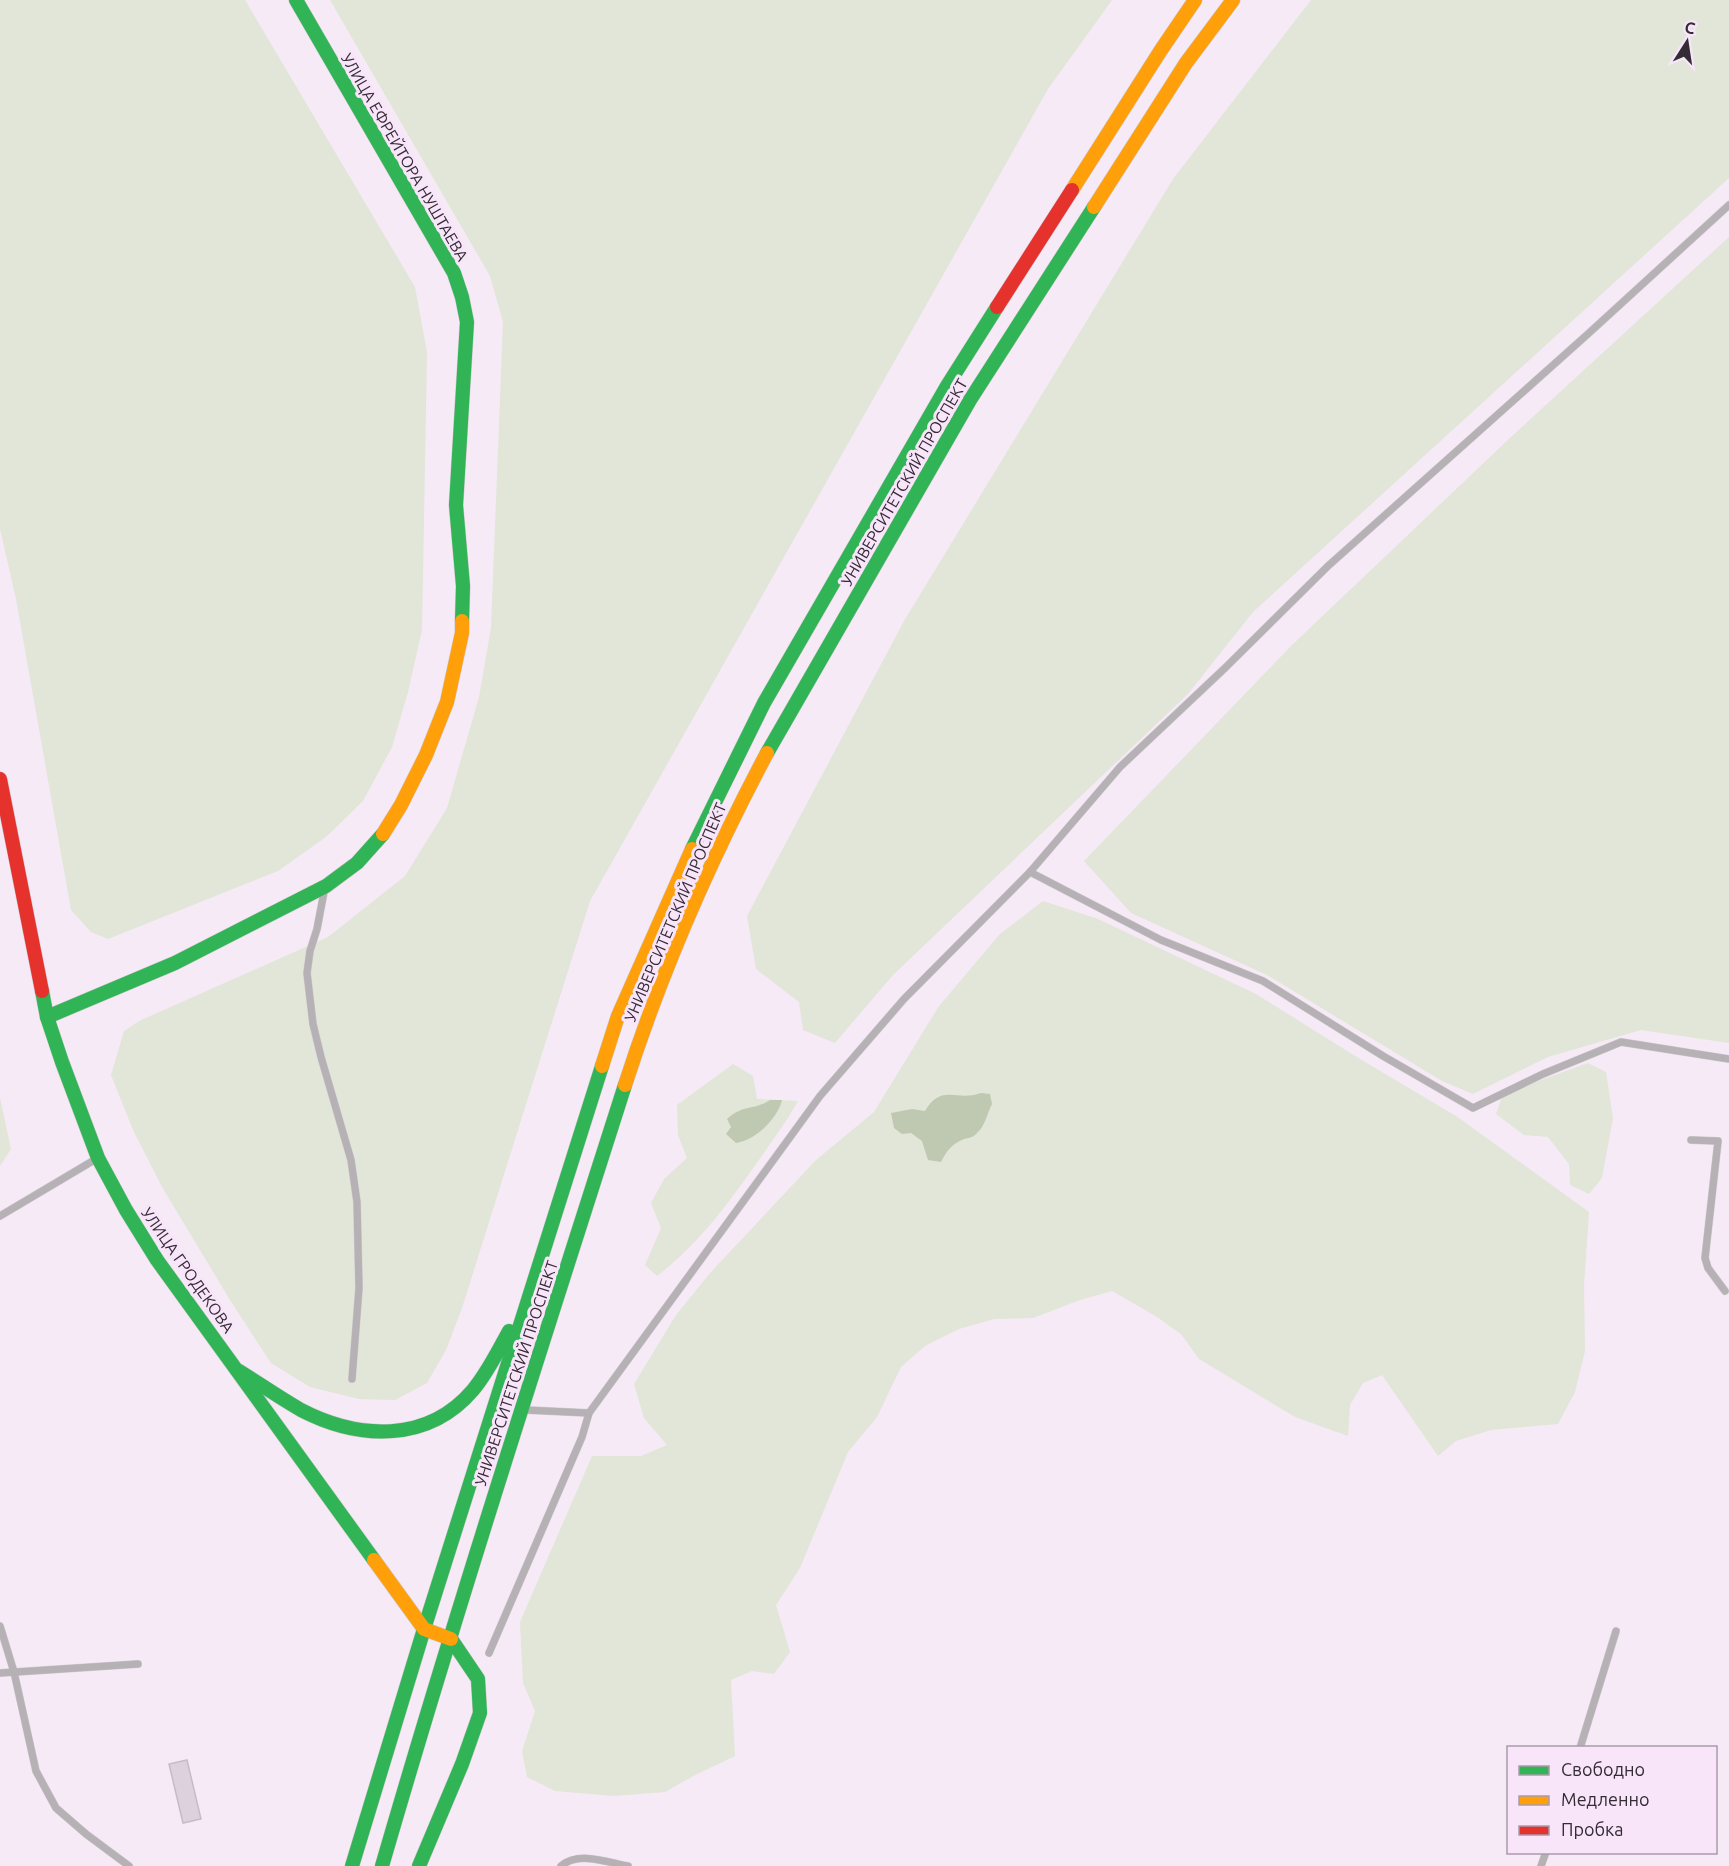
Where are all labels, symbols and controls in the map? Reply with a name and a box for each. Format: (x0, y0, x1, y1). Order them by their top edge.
north arrow (1657, 12, 1717, 72)
text: С (1683, 17, 1697, 37)
street label: УЛИЦА ЕФРЕЙТОРА НУШТАЕВА (338, 49, 473, 265)
street label: УНИВЕРСИТЕТСКИЙ ПРОСПЕКТ (836, 375, 971, 589)
street label: УНИВЕРСИТЕТСКИЙ ПРОСПЕКТ (620, 799, 729, 1024)
street label: УЛИЦА ГРОДЕКОВА (138, 1204, 238, 1337)
street label: УНИВЕРСИТЕТСКИЙ ПРОСПЕКТ (470, 1258, 561, 1488)
legend (1507, 1746, 1717, 1854)
text: Свободно (1561, 1759, 1645, 1779)
text: Медленно (1561, 1789, 1650, 1809)
text: Пробка (1561, 1819, 1624, 1839)

